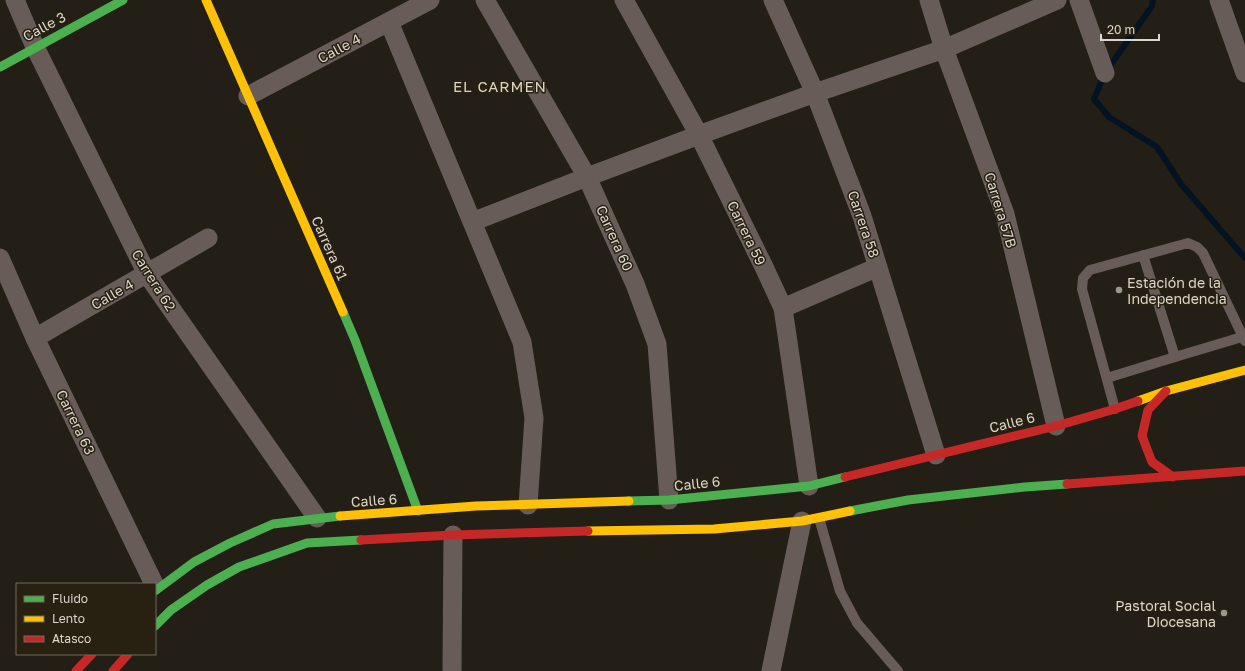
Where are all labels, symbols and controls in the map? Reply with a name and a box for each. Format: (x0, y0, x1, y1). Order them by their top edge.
street label: Calle 3 (20, 8, 68, 44)
scale bar (1101, 16, 1159, 42)
text: 20 m (1107, 22, 1135, 37)
street label: Calle 4 (315, 30, 363, 66)
district label: EL CARMEN (453, 77, 547, 95)
street label: Carrera 57B (981, 170, 1021, 250)
street label: Carrera 58 (845, 188, 883, 260)
street label: Carrera 59 (724, 198, 770, 268)
street label: Carrera 60 (593, 202, 637, 274)
street label: Carrera 61 (308, 213, 352, 283)
street label: Carrera 62 (128, 246, 180, 314)
place label: Estación de la Independencia (1127, 274, 1227, 307)
street label: Calle 4 (88, 275, 136, 313)
marker: Estación de la Independencia (1114, 285, 1124, 295)
street label: Carrera 63 (53, 387, 99, 457)
street label: Calle 6 (987, 408, 1037, 436)
street label: Calle 6 (673, 472, 721, 494)
street label: Calle 6 (350, 490, 398, 510)
legend (16, 583, 156, 655)
text: Fluido (52, 591, 88, 606)
place label: Pastoral Social Diocesana (1115, 597, 1216, 630)
marker: Pastoral Social Diocesana (1219, 608, 1229, 618)
text: Lento (52, 611, 85, 626)
text: Atasco (52, 631, 91, 646)

